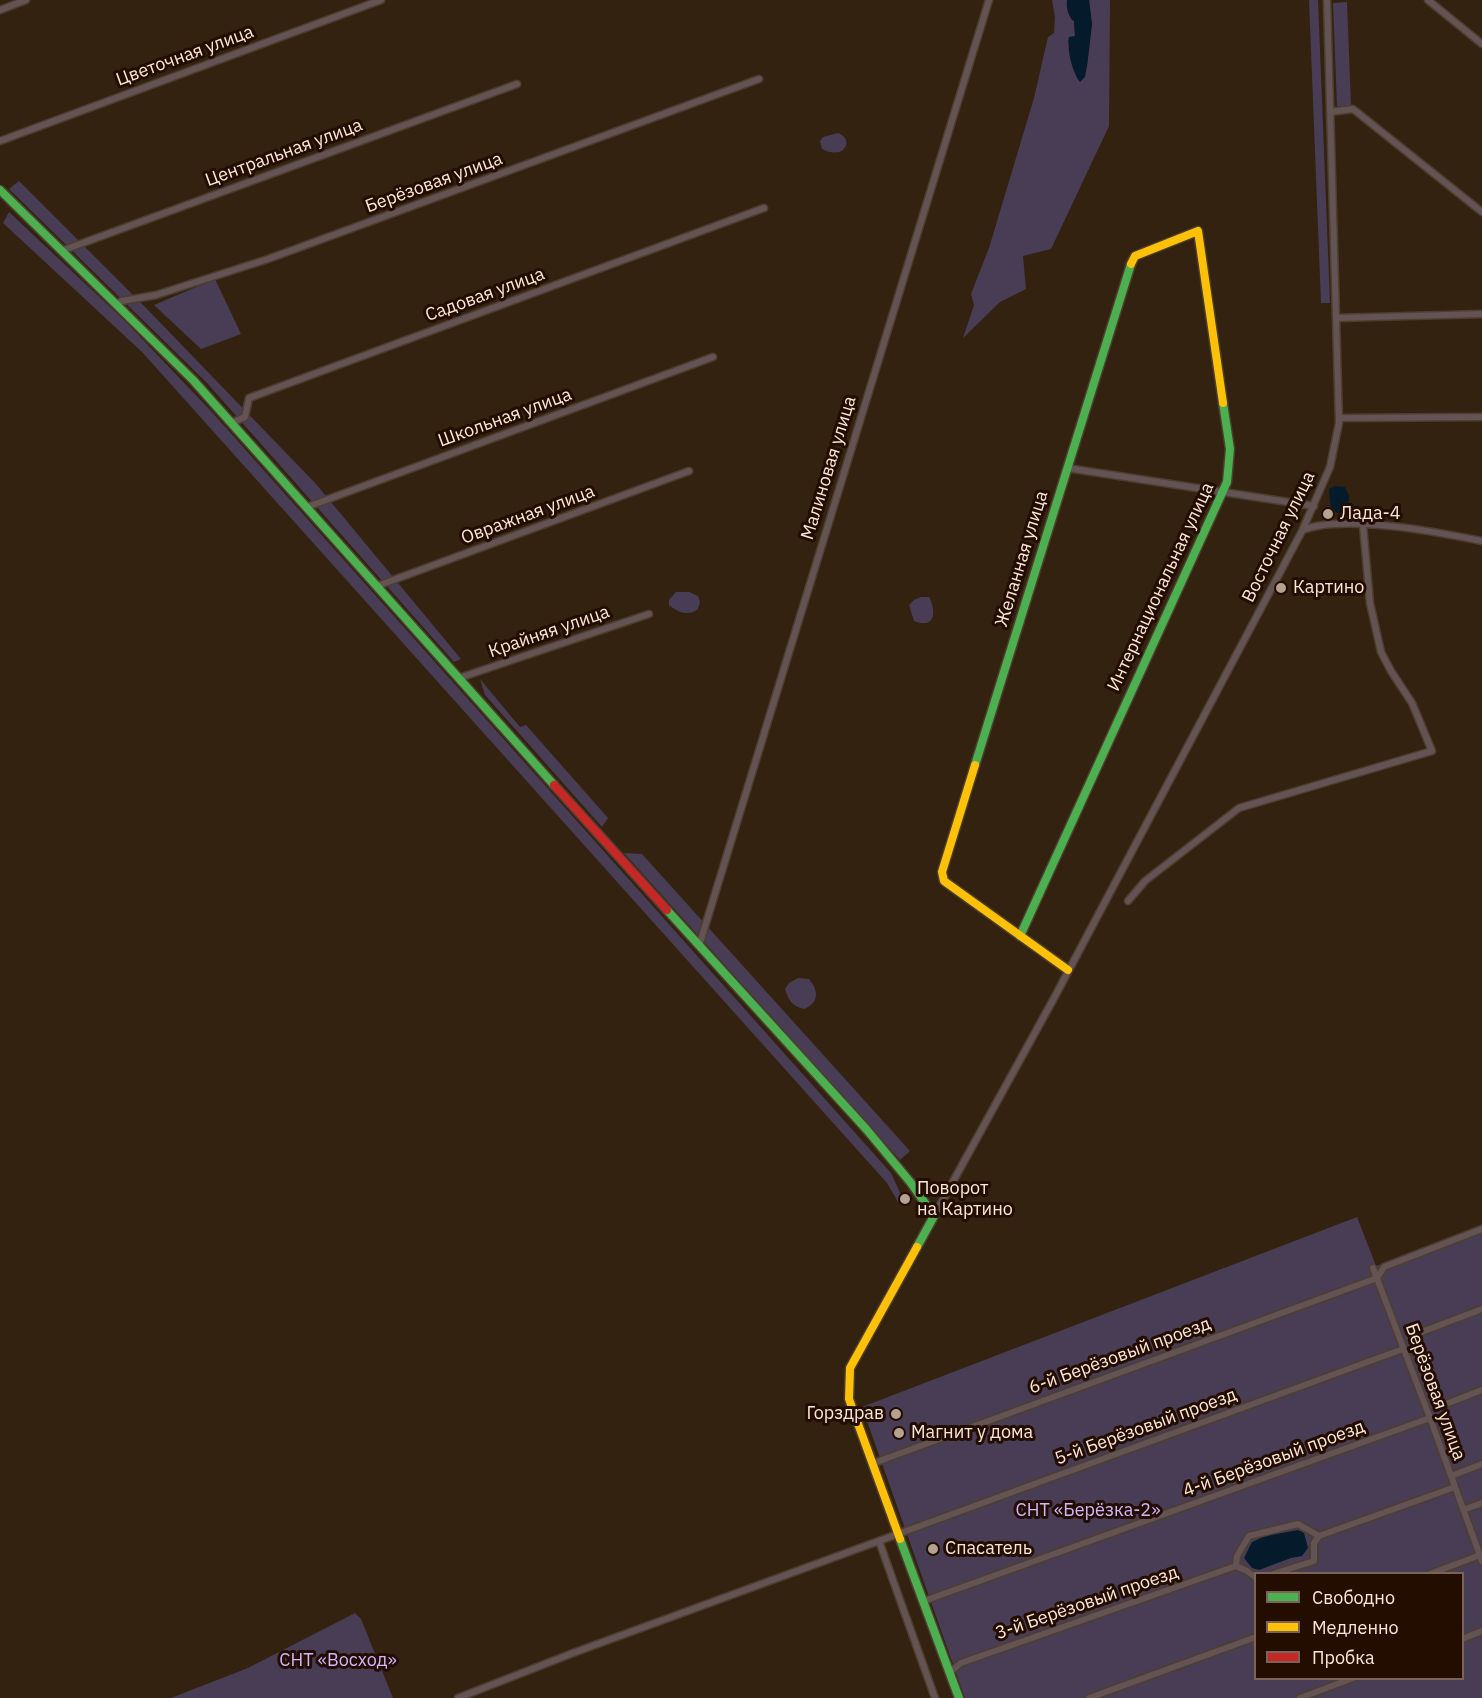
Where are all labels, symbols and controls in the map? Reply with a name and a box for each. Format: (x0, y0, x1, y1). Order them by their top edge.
street label: Цветочная улица (113, 21, 257, 91)
street label: Центральная улица (202, 115, 366, 191)
street label: Берёзовая улица (363, 148, 505, 218)
street label: Садовая улица (422, 263, 548, 327)
street label: Школьная улица (435, 384, 575, 452)
street label: Малиновая улица (797, 394, 861, 542)
street label: Восточная улица (1238, 468, 1320, 606)
street label: Интернациональная улица (1103, 479, 1219, 695)
street label: Овражная улица (458, 481, 598, 549)
street label: Желанная улица (991, 488, 1053, 630)
place label: Лада-4 (1340, 503, 1401, 525)
marker: Лада-4 (1321, 507, 1335, 521)
place label: Картино (1293, 577, 1364, 599)
marker: Картино (1274, 581, 1288, 595)
street label: Крайняя улица (486, 601, 612, 663)
place label: Поворот на Картино (917, 1178, 1013, 1220)
marker: Поворот на Картино (898, 1192, 912, 1206)
street label: 6-й Берёзовый проезд (1026, 1313, 1214, 1399)
street label: Берёзовая улица (1400, 1321, 1470, 1463)
street label: 5-й Берёзовый проезд (1052, 1384, 1240, 1470)
place label: Горздрав (806, 1403, 884, 1425)
marker: Горздрав (889, 1407, 903, 1421)
street label: 4-й Берёзовый проезд (1180, 1416, 1368, 1502)
place label: Магнит у дома (911, 1422, 1033, 1444)
marker: Магнит у дома (892, 1426, 906, 1440)
park label: СНТ «Берёзка-2» (1016, 1500, 1160, 1522)
place label: Спасатель (945, 1538, 1032, 1560)
marker: Спасатель (926, 1542, 940, 1556)
street label: 3-й Берёзовый проезд (993, 1562, 1181, 1644)
legend (1254, 1572, 1464, 1680)
text: Свободно (1312, 1586, 1395, 1609)
text: Медленно (1312, 1616, 1399, 1639)
text: Пробка (1312, 1646, 1375, 1669)
park label: СНТ «Восход» (279, 1650, 397, 1672)

